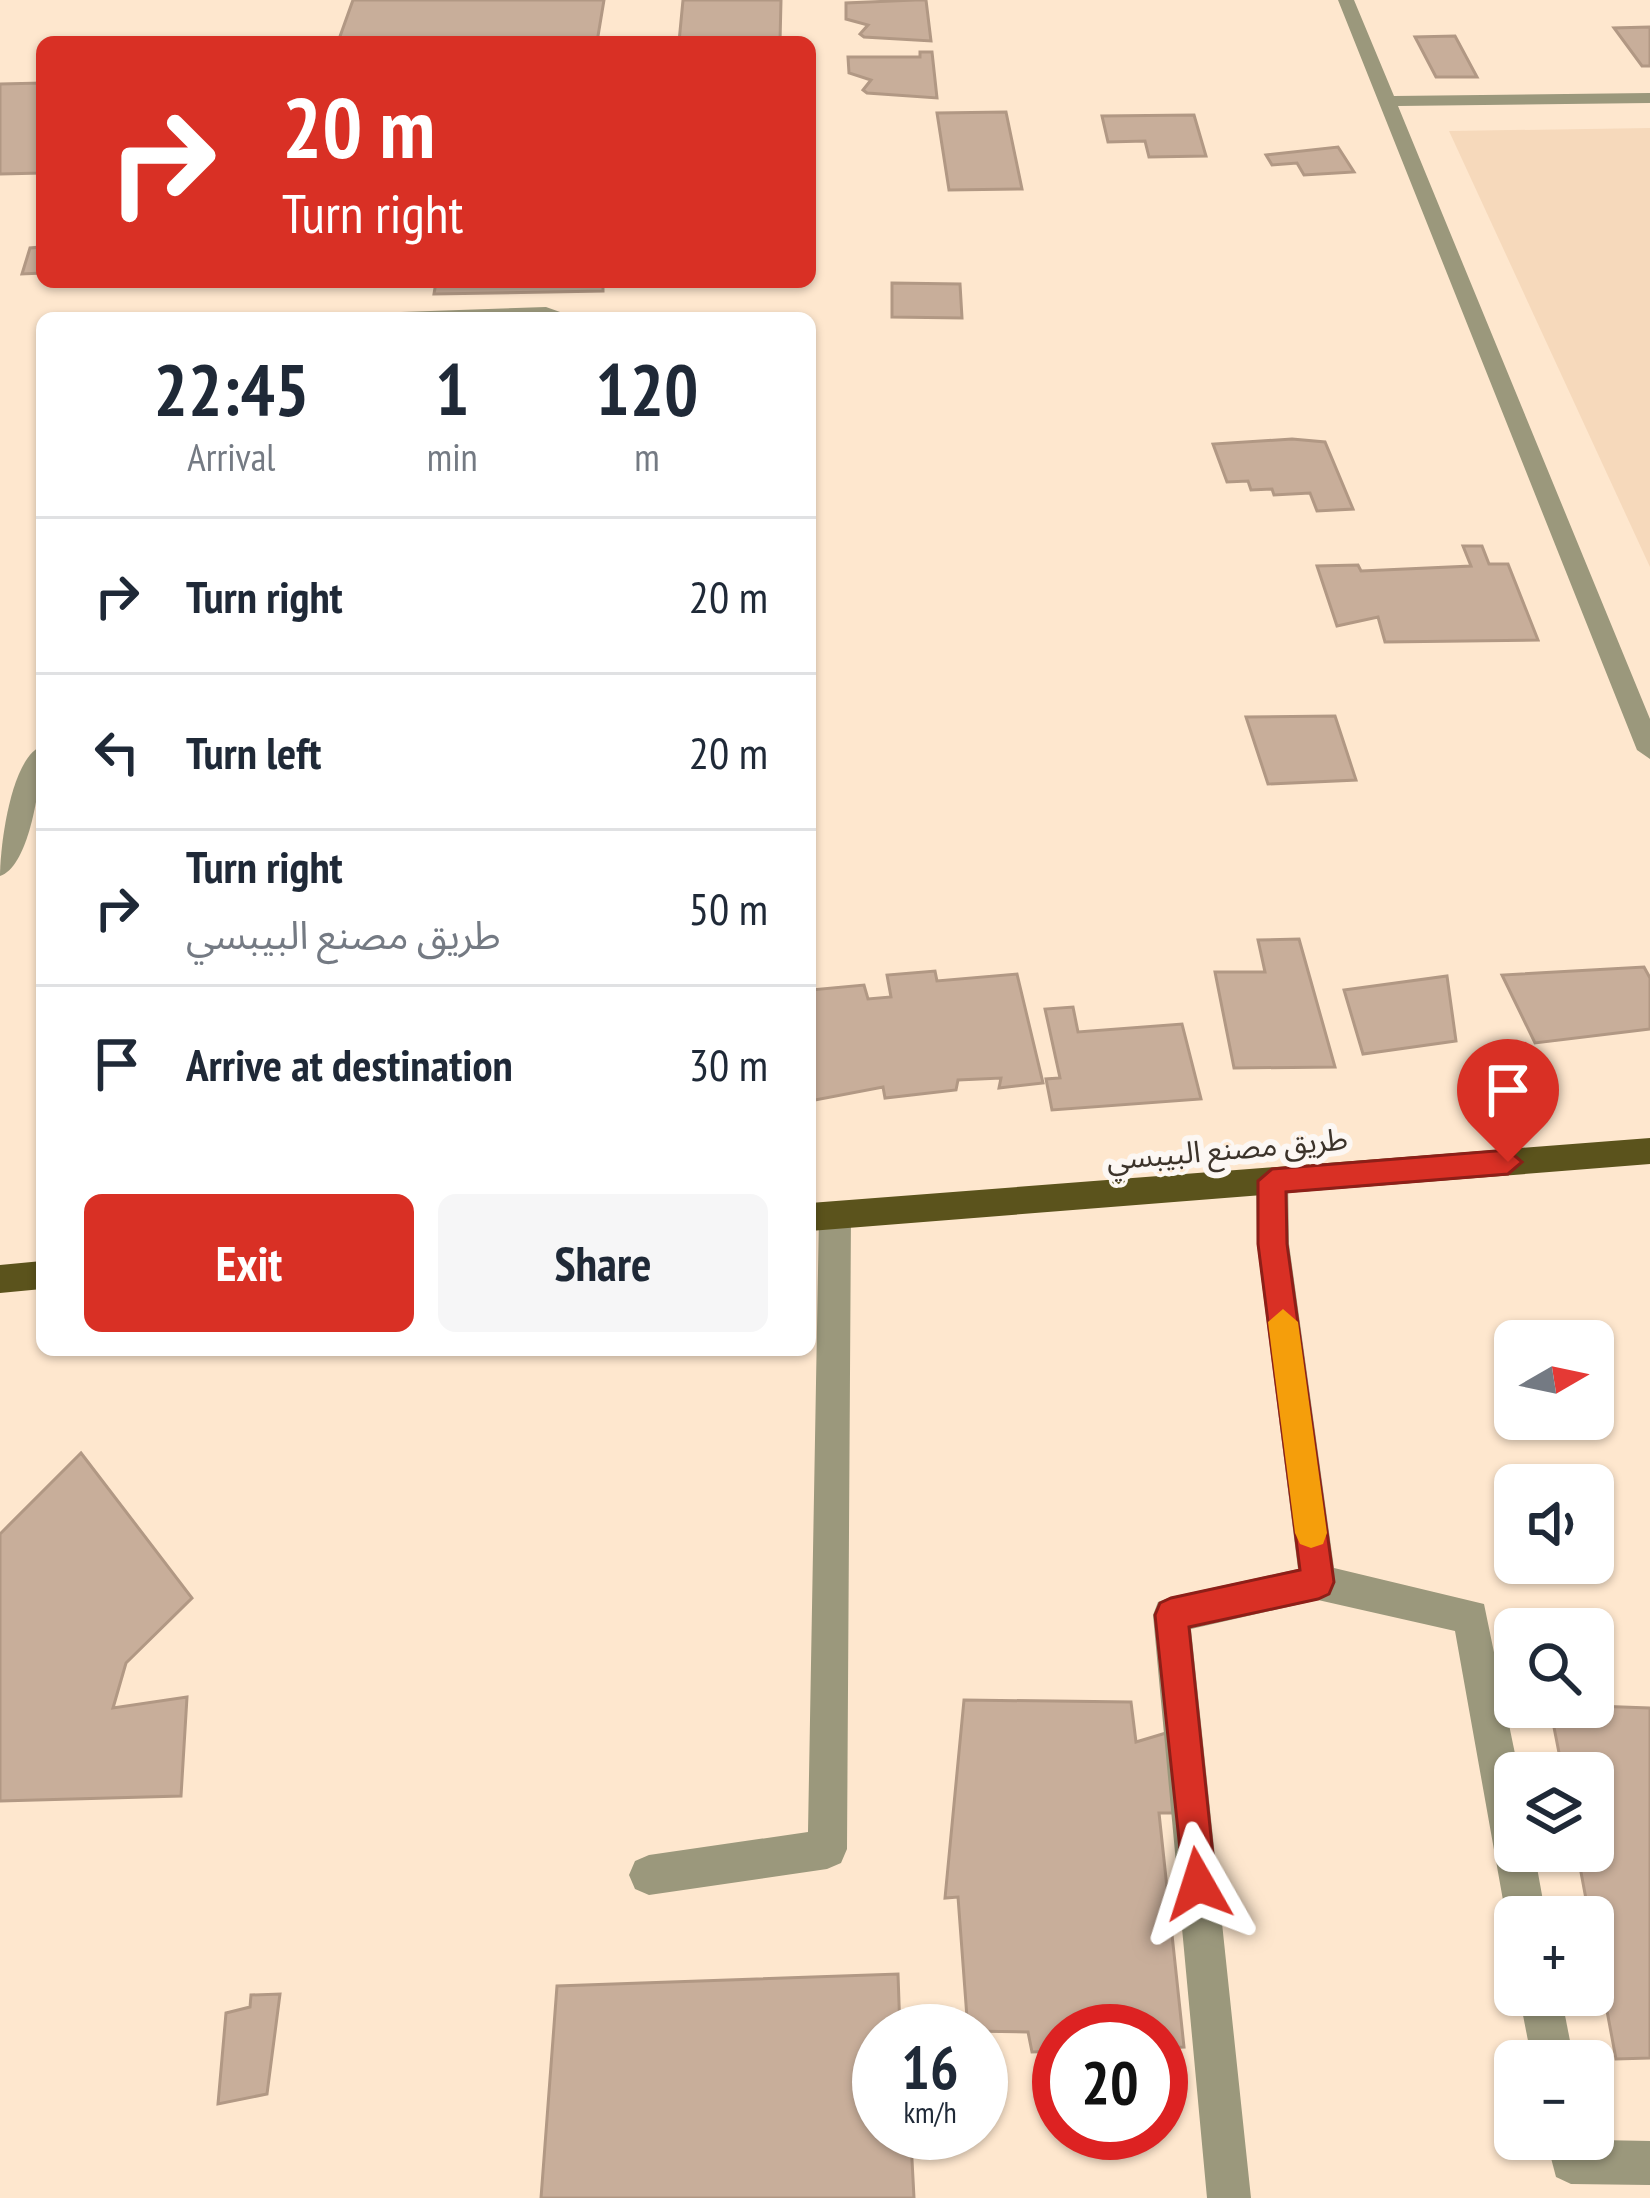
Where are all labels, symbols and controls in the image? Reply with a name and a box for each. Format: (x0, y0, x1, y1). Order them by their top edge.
text: 20 m (282, 72, 435, 181)
icon: right (84, 84, 240, 240)
text: Turn right (282, 178, 463, 248)
text: 22:45 (154, 342, 309, 435)
text: 1 (435, 342, 469, 435)
text: 120 (595, 342, 698, 435)
text: Arrival (187, 431, 275, 482)
text: min (427, 431, 478, 482)
text: m (634, 431, 660, 482)
icon: right (84, 563, 150, 629)
text: Turn right (186, 567, 343, 625)
text: 20 m (689, 567, 768, 625)
icon: left (84, 719, 150, 785)
text: Turn left (186, 723, 321, 781)
text: 20 m (689, 723, 768, 781)
text: Turn right (186, 837, 343, 895)
icon: right (84, 875, 150, 941)
text: 50 m (689, 879, 768, 937)
text: طريق مصنع البيبسي (186, 909, 501, 960)
icon: arrive (84, 1031, 150, 1097)
text: Arrive at destination (186, 1035, 513, 1093)
text: 30 m (689, 1035, 768, 1093)
pin (1457, 1039, 1559, 1162)
icon: arrive (1475, 1057, 1541, 1123)
street label: طريق مصنع البيبسي (1105, 1118, 1350, 1183)
button: Exit (84, 1194, 414, 1332)
button: Share (438, 1194, 768, 1332)
north arrow (1494, 1320, 1614, 1440)
map controls (1494, 1320, 1614, 2160)
button: sound (1494, 1464, 1614, 1584)
button: search (1494, 1608, 1614, 1728)
button: layers (1494, 1752, 1614, 1872)
position arrow (1135, 1821, 1261, 1947)
button: + (1494, 1896, 1614, 2016)
speed limit sign: 20 (1032, 2004, 1188, 2160)
text: 16 (901, 2028, 959, 2106)
button: − (1494, 2040, 1614, 2160)
text: km/h (903, 2092, 957, 2131)

